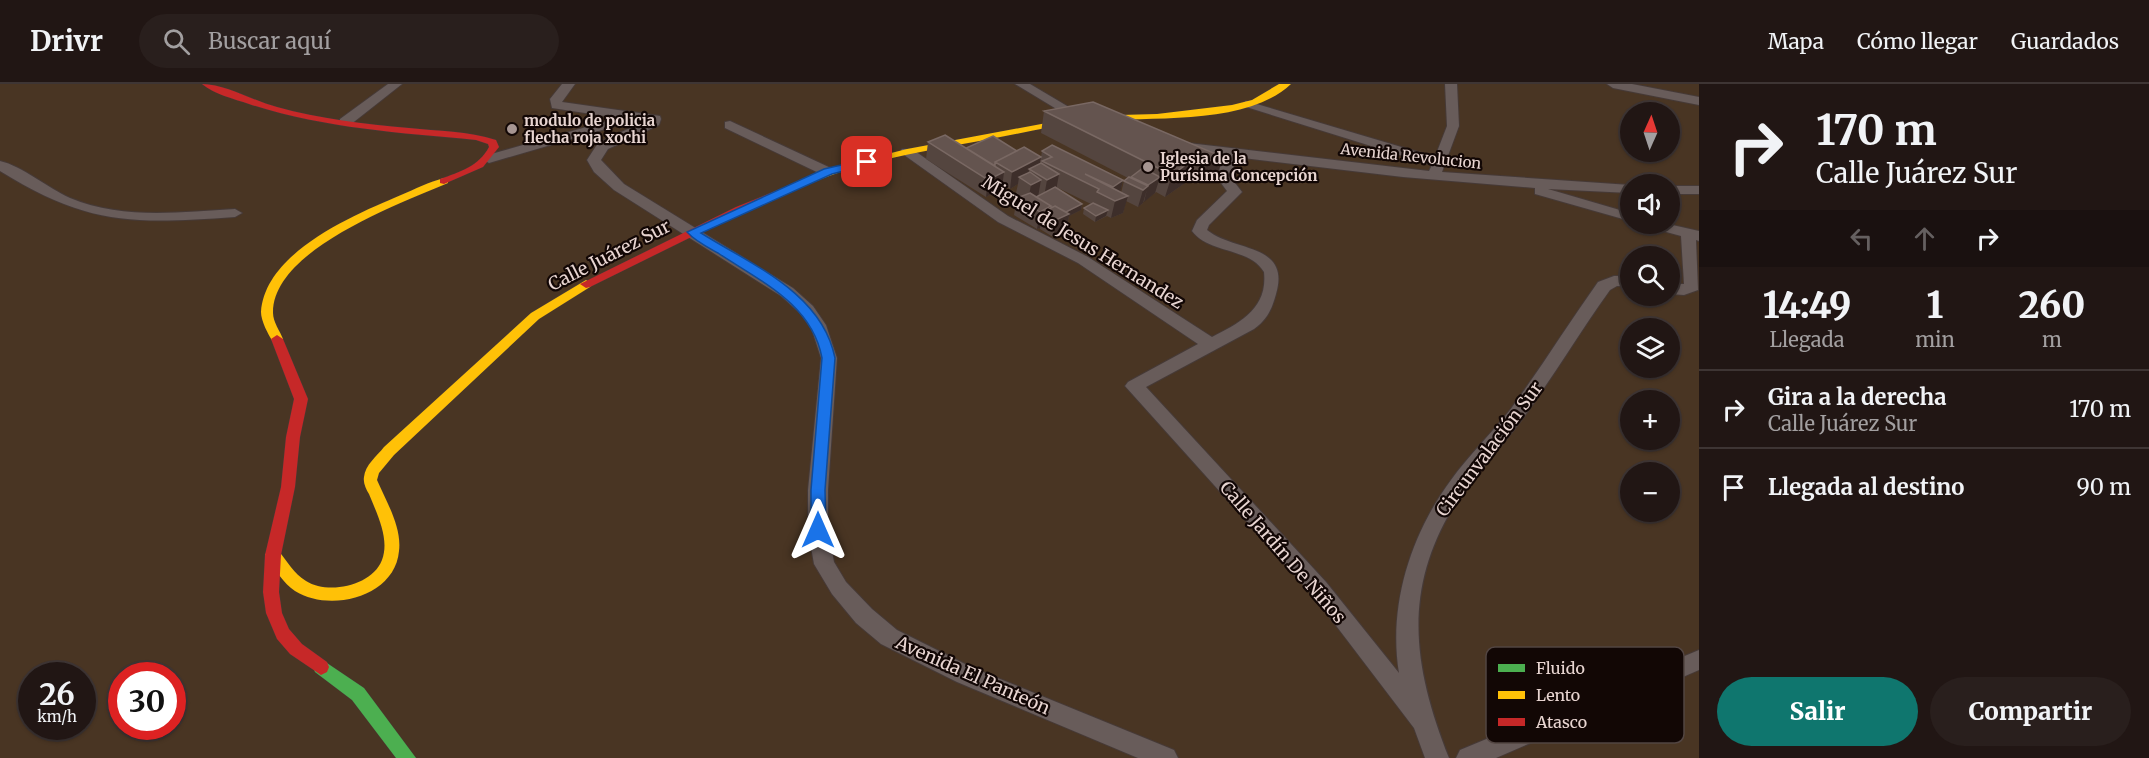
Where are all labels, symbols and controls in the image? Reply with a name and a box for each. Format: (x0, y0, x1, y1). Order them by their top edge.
search box (139, 14, 559, 68)
text: Drivr (30, 23, 103, 59)
icon: search (160, 25, 193, 58)
text: Buscar aquí (208, 27, 331, 55)
text: Mapa (1768, 28, 1824, 55)
text: Cómo llegar (1857, 28, 1978, 55)
text: Guardados (2011, 28, 2119, 55)
north arrow (1620, 102, 1680, 162)
map controls (1620, 102, 1680, 522)
text: 170 m (1816, 104, 1937, 156)
icon: right (1717, 108, 1795, 186)
place label: modulo de policia flecha roja xochi (524, 111, 656, 147)
marker: modulo de policia flecha roja xochi (505, 122, 519, 136)
pin (841, 136, 892, 187)
street label: Avenida Revolucion (1339, 139, 1482, 173)
icon: arrive (850, 145, 883, 178)
place label: Iglesia de la Purísima Concepción (1160, 149, 1317, 185)
text: Calle Juárez Sur (1816, 156, 2017, 190)
marker: Iglesia de la Purísima Concepción (1141, 160, 1155, 174)
street label: Miguel de Jesus Hernandez (978, 170, 1188, 314)
button: sound (1620, 174, 1680, 234)
street label: Calle Juárez Sur (544, 214, 674, 296)
icon: left (1845, 222, 1878, 255)
icon: ahead (1908, 222, 1941, 255)
icon: right (1971, 222, 2004, 255)
button: search (1620, 246, 1680, 306)
text: 14:49 (1763, 283, 1851, 328)
text: 1 (1927, 283, 1943, 328)
text: 260 (2018, 283, 2085, 328)
button: layers (1620, 318, 1680, 378)
text: Llegada (1770, 327, 1845, 352)
text: min (1915, 327, 1955, 352)
text: m (2042, 327, 2062, 352)
street label: Circunvalación Sur (1431, 377, 1547, 521)
text: Gira a la derecha (1768, 383, 1946, 411)
button: + (1620, 390, 1680, 450)
icon: right (1717, 393, 1750, 426)
text: 170 m (2069, 395, 2131, 423)
text: Calle Juárez Sur (1768, 411, 1917, 436)
button: − (1620, 462, 1680, 522)
icon: arrive (1717, 471, 1750, 504)
text: Llegada al destino (1768, 473, 1964, 501)
text: 90 m (2076, 473, 2131, 501)
street label: Calle Jardín De Niños (1215, 476, 1351, 628)
position arrow (786, 498, 850, 562)
street label: Avenida El Panteón (891, 630, 1054, 719)
legend (1486, 647, 1684, 743)
text: Fluido (1536, 658, 1585, 678)
speed limit sign: 30 (108, 662, 186, 740)
text: 26 (39, 675, 75, 713)
button: Salir (1717, 677, 1918, 746)
button: Compartir (1930, 677, 2131, 746)
text: Lento (1536, 685, 1580, 705)
text: km/h (37, 707, 77, 726)
text: Atasco (1535, 712, 1587, 732)

